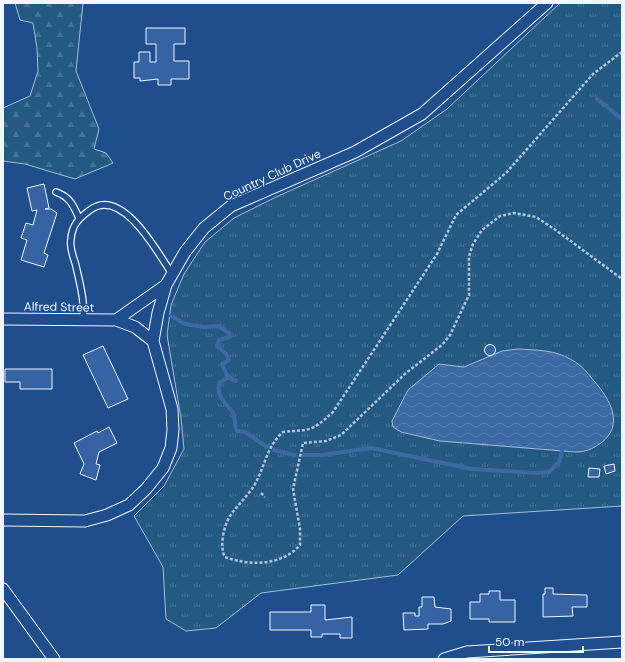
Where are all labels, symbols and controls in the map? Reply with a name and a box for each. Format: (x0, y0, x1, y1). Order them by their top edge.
street label: Country Club Drive (221, 145, 323, 205)
street label: Alfred Street (24, 298, 95, 316)
scale bar (489, 628, 583, 654)
text: 50 m (495, 634, 524, 650)

